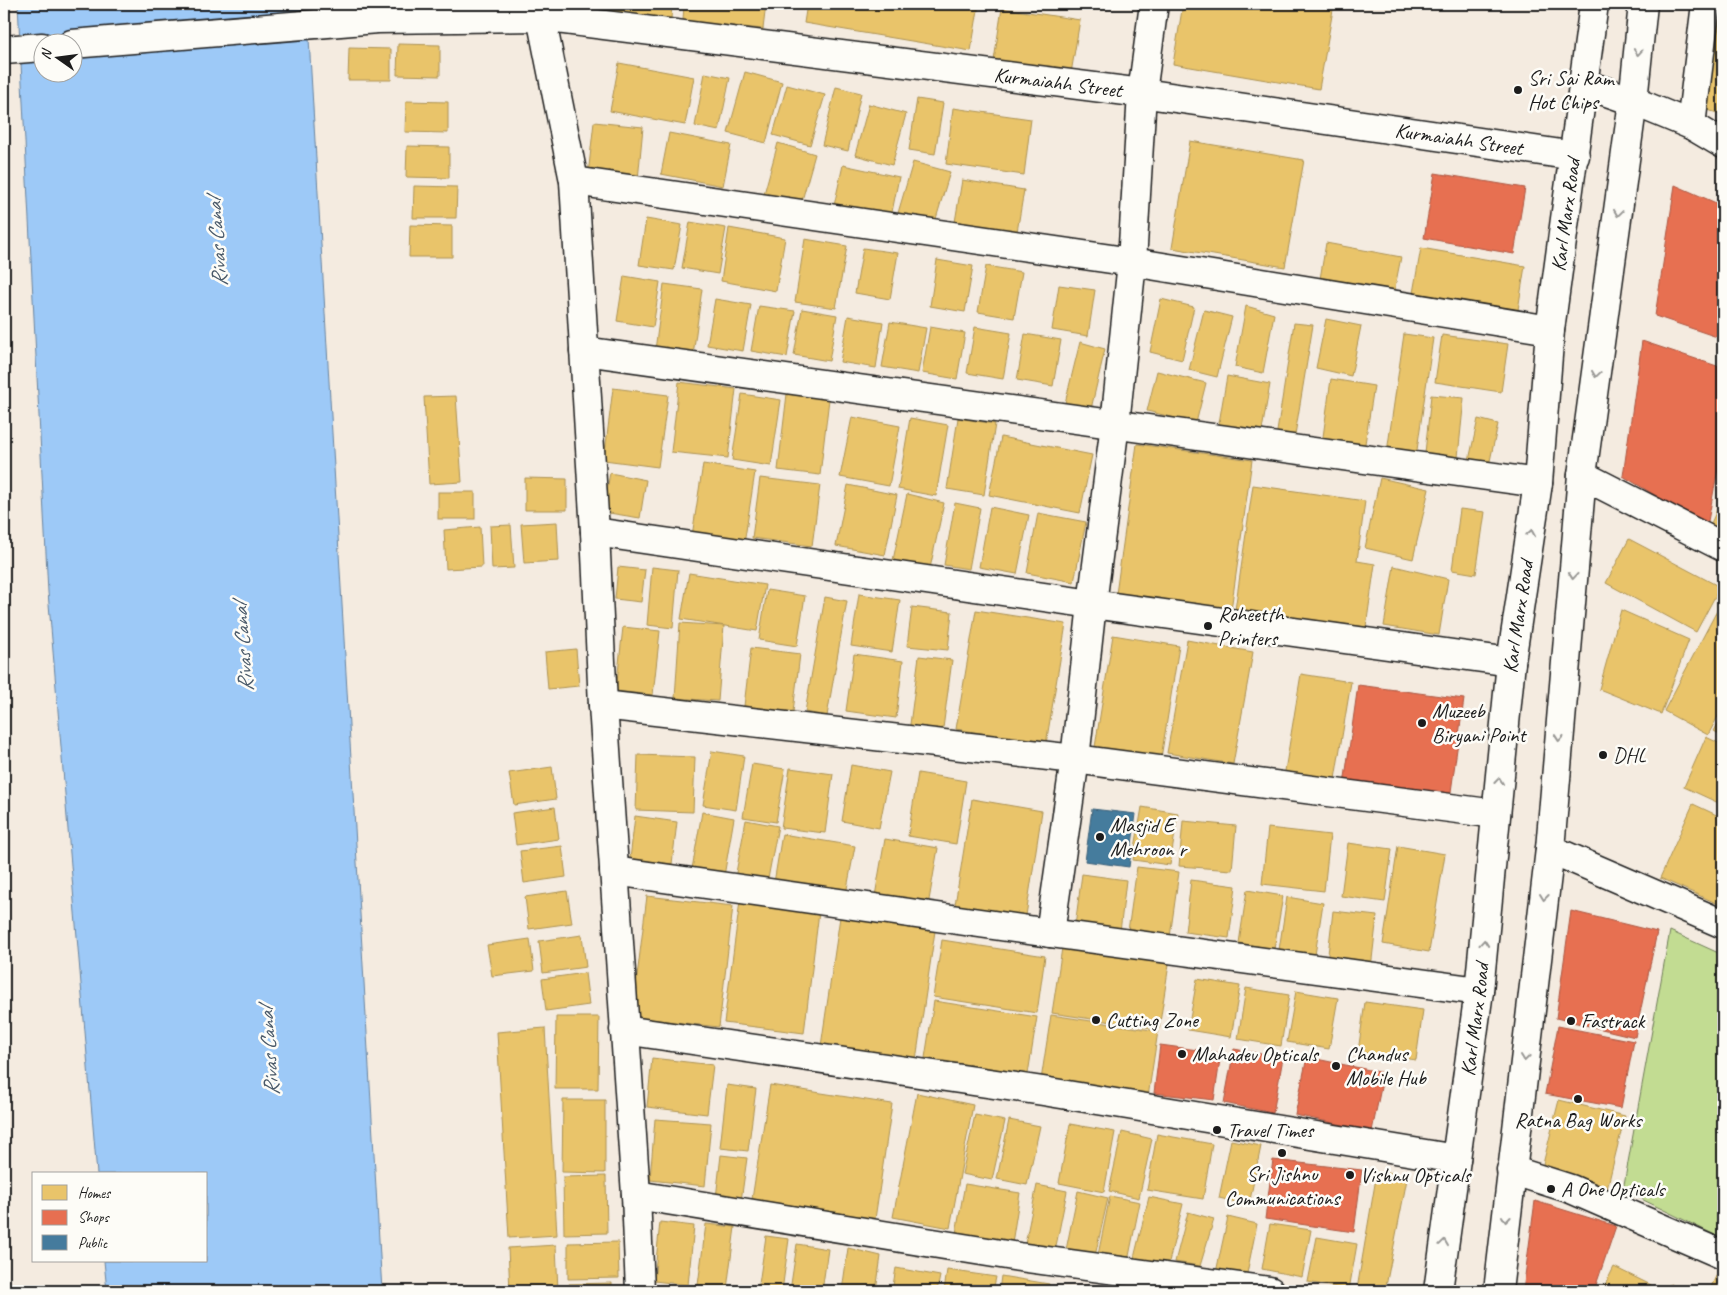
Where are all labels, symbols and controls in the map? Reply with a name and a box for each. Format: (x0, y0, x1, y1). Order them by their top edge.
north arrow (32, 32, 82, 82)
text: N (37, 46, 56, 61)
one-way arrow (1633, 49, 1644, 57)
street label: Kurmaiahh Street (992, 61, 1125, 104)
place label: Sri Sai Ram Hot Chips (1528, 65, 1616, 115)
marker: Sri Sai Ram Hot Chips (1512, 84, 1524, 96)
street label: Kurmaiahh Street (1393, 117, 1526, 162)
street label: Karl Marx Road (1545, 153, 1587, 273)
water label: Rivas Canal (199, 191, 234, 288)
one-way arrow (1613, 210, 1624, 218)
one-way arrow (1591, 371, 1602, 379)
one-way arrow (1525, 529, 1535, 538)
street label: Karl Marx Road (1497, 555, 1540, 674)
one-way arrow (1568, 572, 1579, 580)
water label: Rivas Canal (225, 596, 260, 693)
place label: Roheetth Printers (1218, 601, 1285, 651)
marker: Roheetth Printers (1202, 620, 1214, 632)
place label: Muzeeb Biryani Point (1432, 698, 1528, 748)
marker: Muzeeb Biryani Point (1416, 717, 1428, 729)
one-way arrow (1554, 734, 1565, 742)
place label: DHL (1613, 742, 1647, 768)
marker: DHL (1597, 749, 1609, 761)
one-way arrow (1493, 777, 1504, 785)
place label: Masjid E Mehroon r (1110, 812, 1189, 862)
marker: Masjid E Mehroon r (1094, 831, 1106, 843)
one-way arrow (1539, 893, 1550, 901)
one-way arrow (1478, 939, 1489, 947)
street label: Karl Marx Road (1455, 958, 1495, 1078)
water label: Rivas Canal (251, 1000, 286, 1097)
place label: Cutting Zone (1106, 1007, 1200, 1033)
place label: Fastrack (1581, 1008, 1646, 1034)
marker: Cutting Zone (1090, 1014, 1102, 1026)
marker: Fastrack (1565, 1015, 1577, 1027)
place label: Mahadev Opticals (1192, 1041, 1320, 1067)
place label: Chandus Mobile Hub (1346, 1041, 1428, 1091)
marker: Mahadev Opticals (1176, 1048, 1188, 1060)
one-way arrow (1520, 1054, 1530, 1063)
marker: Chandus Mobile Hub (1330, 1060, 1342, 1072)
marker: Ratna Bag Works (1572, 1093, 1584, 1105)
place label: Ratna Bag Works (1515, 1107, 1643, 1133)
place label: Travel Times (1227, 1117, 1315, 1143)
marker: Travel Times (1211, 1124, 1223, 1136)
marker: Sri Jishnu Communications (1276, 1147, 1288, 1159)
place label: Sri Jishnu Communications (1225, 1161, 1341, 1211)
place label: Vishnu Opticals (1360, 1162, 1472, 1188)
marker: Vishnu Opticals (1344, 1169, 1356, 1181)
legend (32, 1172, 208, 1262)
place label: A One Opticals (1561, 1176, 1666, 1202)
marker: A One Opticals (1545, 1183, 1557, 1195)
text: Homes (78, 1184, 112, 1203)
text: Shops (78, 1208, 111, 1227)
one-way arrow (1501, 1215, 1512, 1223)
text: Public (78, 1234, 108, 1253)
one-way arrow (1439, 1239, 1449, 1247)

